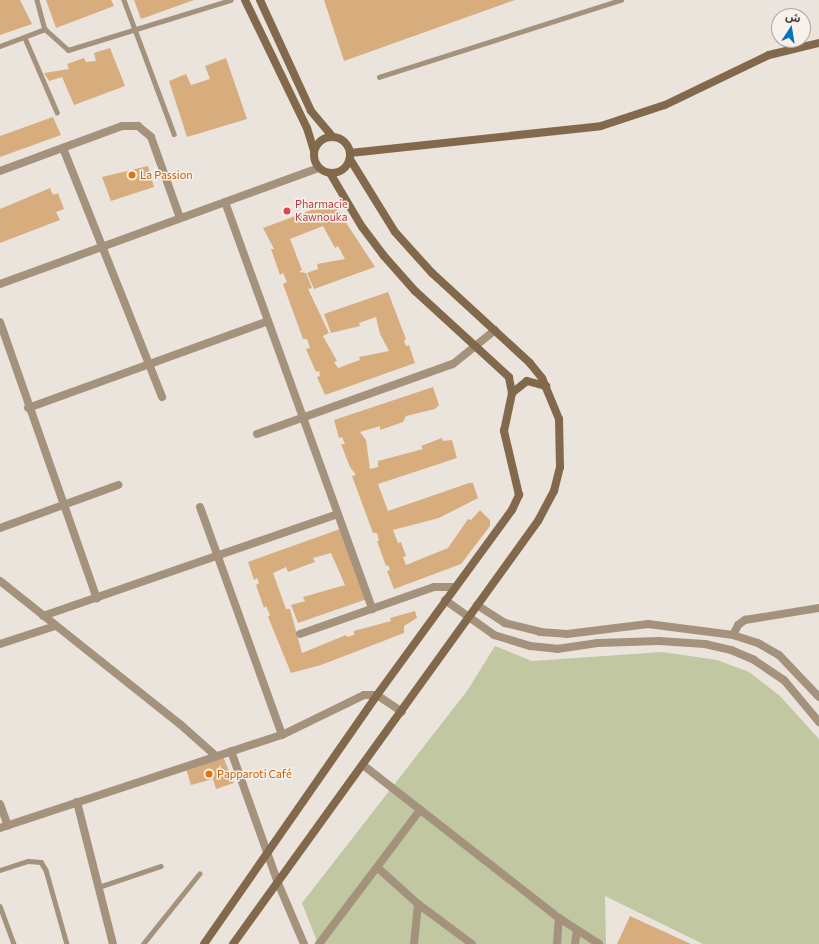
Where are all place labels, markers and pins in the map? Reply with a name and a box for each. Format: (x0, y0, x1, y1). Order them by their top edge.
place label: La Passion (140, 168, 193, 182)
marker: La Passion (127, 170, 137, 180)
place label: Pharmacie Kawnouka (295, 198, 348, 224)
marker: Pharmacie Kawnouka (282, 206, 292, 216)
place label: Papparoti Café (217, 767, 292, 781)
marker: Papparoti Café (204, 769, 214, 779)

